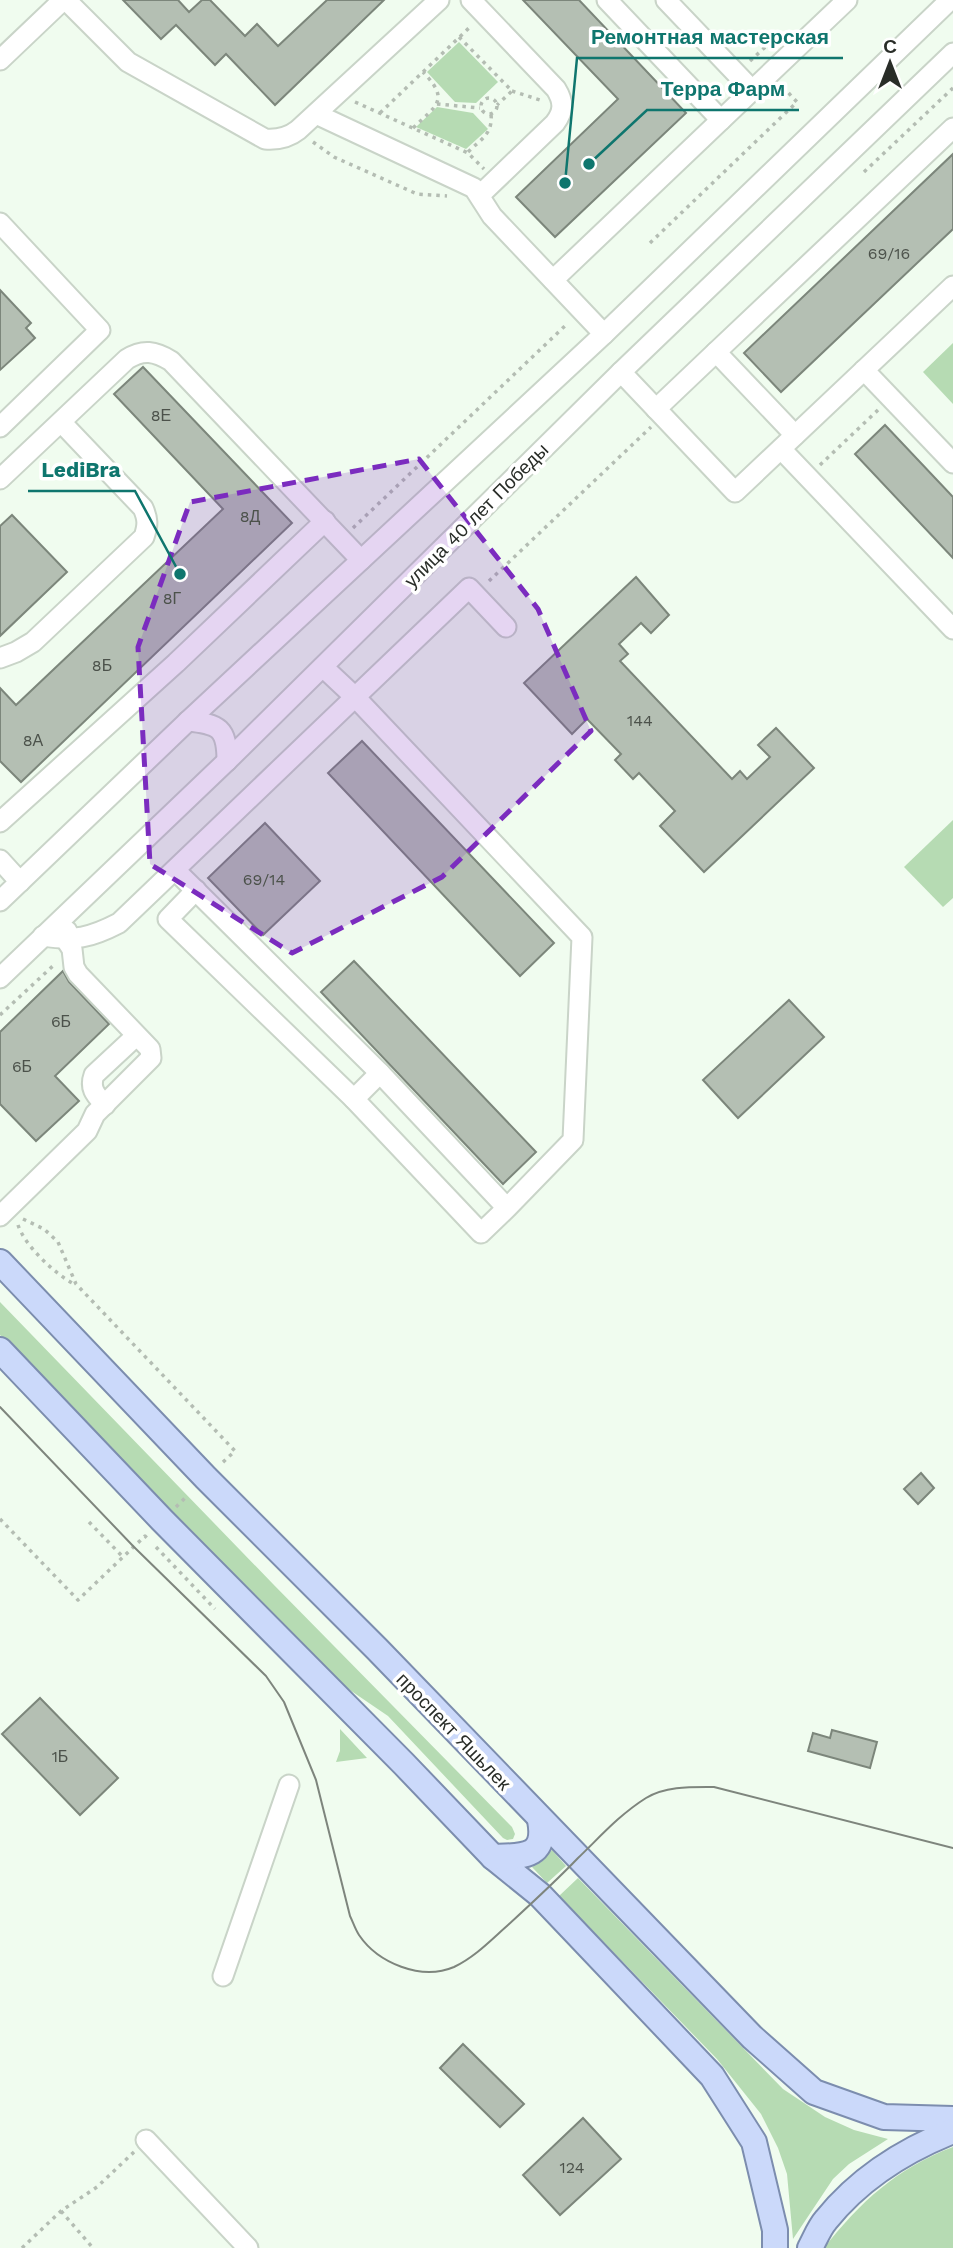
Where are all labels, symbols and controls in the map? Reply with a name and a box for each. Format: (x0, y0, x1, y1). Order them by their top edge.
callout: Ремонтная мастерская (577, 16, 843, 58)
text: Ремонтная мастерская (591, 24, 829, 49)
north arrow (855, 28, 925, 98)
text: С (883, 35, 897, 58)
callout: Терра Фарм (647, 68, 799, 110)
text: Терра Фарм (661, 76, 785, 101)
house number: 69/16 (868, 244, 910, 263)
house number: 8Е (151, 406, 171, 425)
street label: улица 40 лет Победы (399, 438, 553, 592)
callout: LediBra (28, 449, 135, 491)
text: LediBra (41, 457, 122, 482)
house number: 8Д (240, 507, 261, 526)
house number: 8Г (163, 589, 182, 608)
house number: 8Б (92, 656, 112, 675)
house number: 144 (627, 711, 653, 730)
house number: 8А (23, 731, 44, 750)
house number: 69/14 (243, 870, 285, 889)
house number: 6Б (51, 1012, 71, 1031)
house number: 6Б (12, 1057, 32, 1076)
street label: проспект Яшьлек (392, 1668, 516, 1795)
house number: 1Б (52, 1747, 68, 1766)
house number: 124 (560, 2158, 585, 2177)

